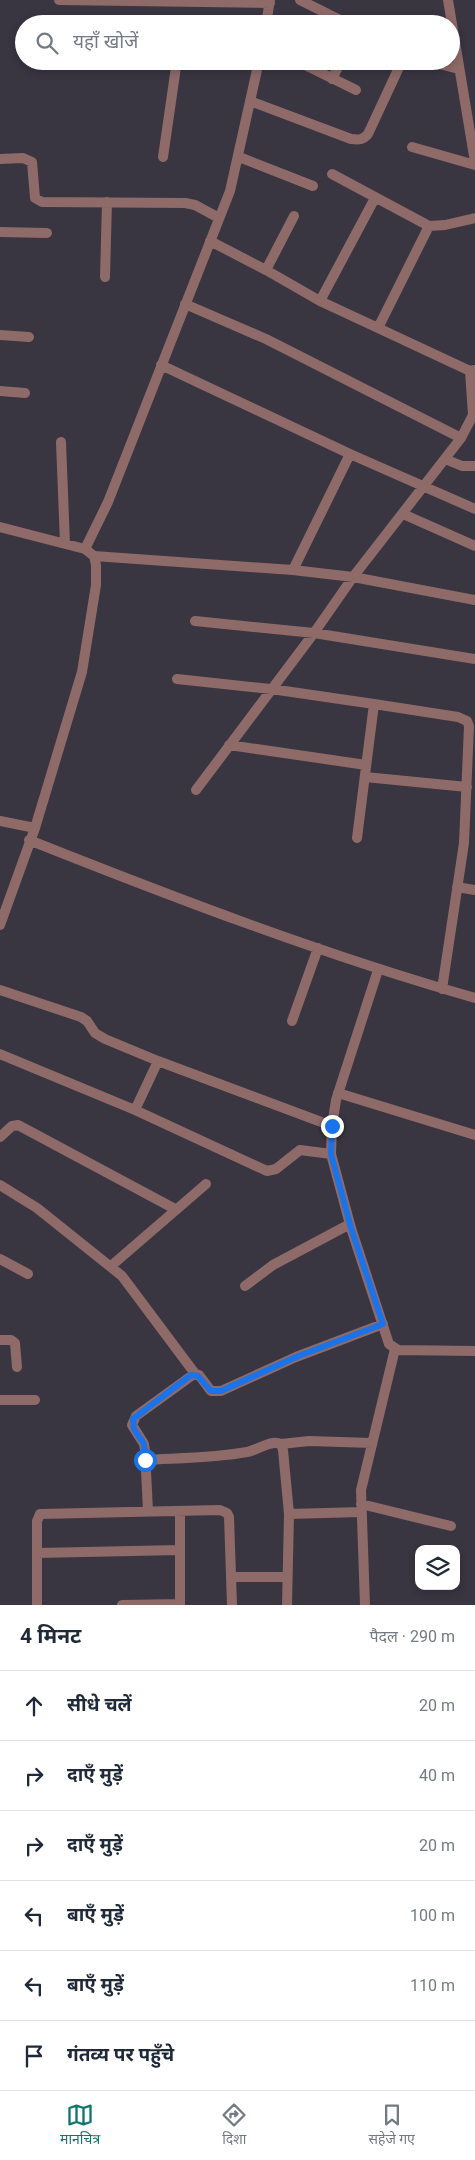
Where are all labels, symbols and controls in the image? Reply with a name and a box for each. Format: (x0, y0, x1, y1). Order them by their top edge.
search box (15, 15, 460, 70)
icon: search (33, 29, 61, 57)
text: यहाँ खोजें (73, 30, 138, 53)
route end (321, 1115, 344, 1138)
route start (134, 1449, 157, 1472)
map controls (415, 1545, 460, 1590)
button: layers (415, 1545, 460, 1590)
text: 4 मिनट (20, 1624, 81, 1648)
text: पैदल · 290 m (369, 1627, 455, 1646)
icon: ahead (20, 1692, 48, 1720)
text: सीधे चलें (67, 1693, 132, 1716)
text: 20 m (419, 1696, 455, 1715)
icon: right (20, 1762, 48, 1790)
text: दाएँ मुड़ें (67, 1763, 123, 1786)
text: 40 m (419, 1766, 455, 1785)
icon: right (20, 1832, 48, 1860)
text: दाएँ मुड़ें (67, 1833, 123, 1856)
text: 20 m (419, 1836, 455, 1855)
icon: left (20, 1902, 48, 1930)
text: बाएँ मुड़ें (67, 1903, 124, 1926)
text: 100 m (410, 1906, 455, 1925)
icon: left (20, 1972, 48, 2000)
text: बाएँ मुड़ें (67, 1973, 124, 1996)
text: 110 m (410, 1976, 455, 1995)
icon: arrive (20, 2042, 48, 2070)
text: गंतव्य पर पहुँचे (67, 2043, 174, 2066)
tab: मानचित्र (60, 2101, 100, 2150)
tab: दिशा (220, 2101, 248, 2150)
tab: सहेजे गए (368, 2101, 415, 2150)

